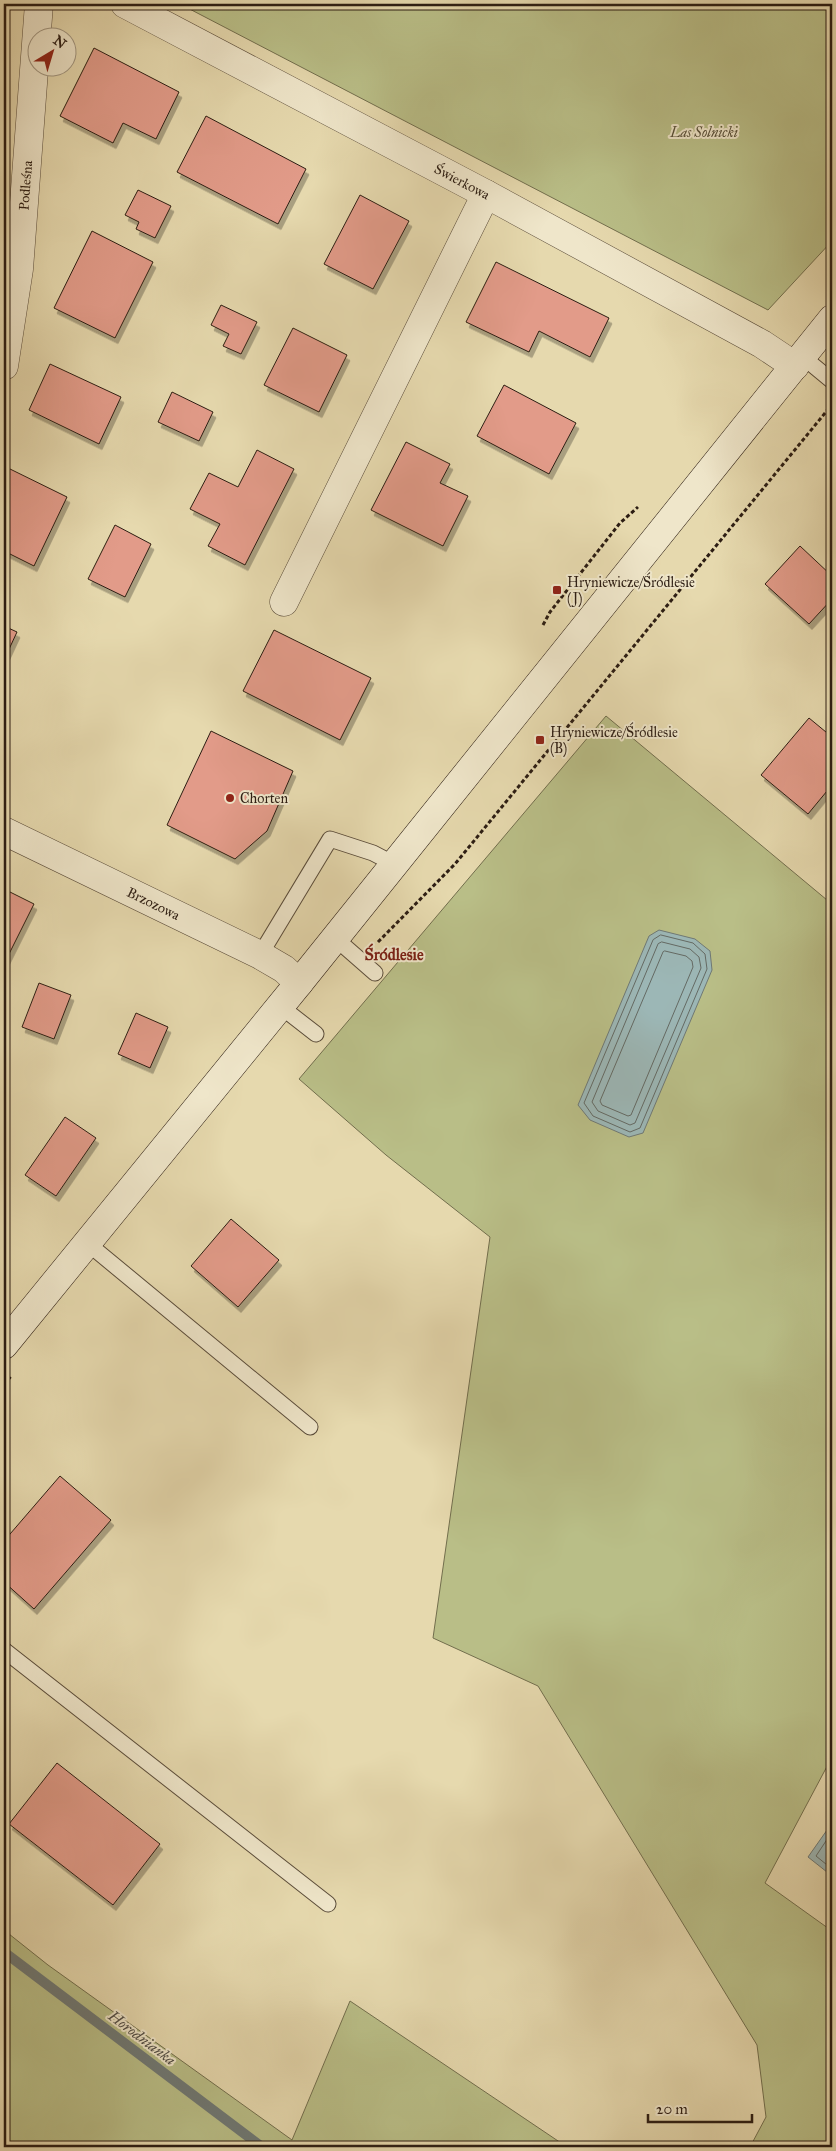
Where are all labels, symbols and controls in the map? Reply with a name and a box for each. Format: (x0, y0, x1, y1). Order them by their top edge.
north arrow (28, 28, 78, 78)
text: N (50, 32, 70, 53)
park label: Las Solnicki (669, 124, 738, 141)
street label: Świerkowa (431, 159, 493, 204)
street label: Podleśna (15, 160, 36, 211)
place label: Hryniewicze/Śródlesie (J) (567, 572, 695, 608)
marker: Hryniewicze/Śródlesie (J) (551, 584, 563, 596)
place label: Hryniewicze/Śródlesie (B) (550, 722, 678, 758)
marker: Hryniewicze/Śródlesie (B) (534, 734, 546, 746)
place label: Chorten (240, 790, 288, 807)
marker: Chorten (224, 792, 236, 804)
street label: Brzozowa (124, 884, 183, 924)
district label: Śródlesie (364, 943, 424, 964)
water label: Horodnianka (104, 2006, 179, 2069)
scale bar (648, 2091, 752, 2123)
text: 20 m (656, 2100, 688, 2118)

